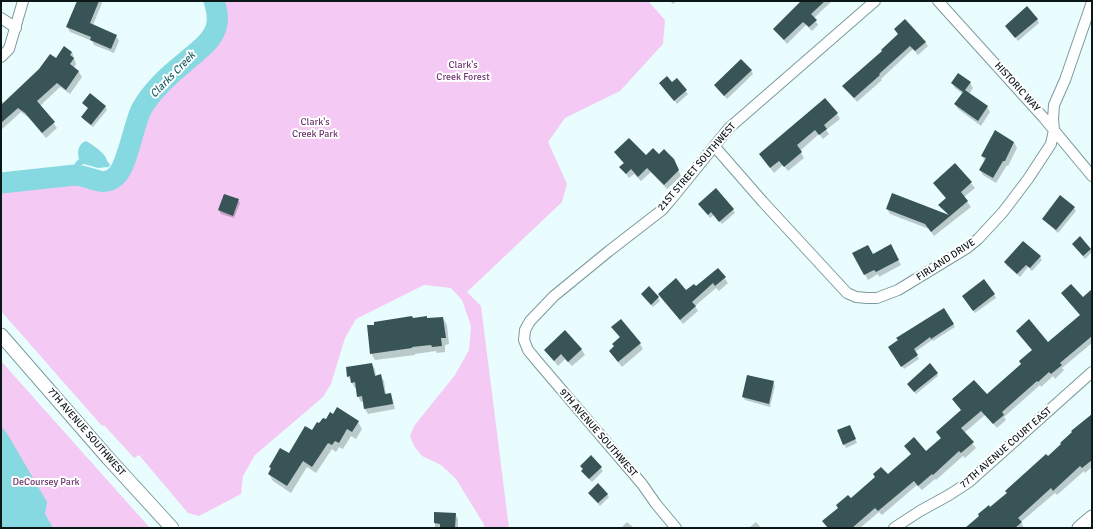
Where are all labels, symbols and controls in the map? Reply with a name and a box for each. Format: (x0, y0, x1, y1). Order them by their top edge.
water label: Clarks Creek (148, 49, 198, 101)
park label: Clark's Creek Forest (436, 59, 490, 82)
street label: HISTORIC WAY (992, 60, 1042, 114)
park label: Clark's Creek Park (292, 116, 338, 140)
street label: 21ST STREET SOUTHWEST (656, 121, 738, 213)
street label: FIRLAND DRIVE (914, 237, 978, 283)
street label: 7TH AVENUE SOUTHWEST (45, 386, 127, 478)
street label: 9TH AVENUE SOUTHWEST (557, 387, 639, 479)
street label: 77TH AVENUE COURT EAST (958, 405, 1054, 491)
park label: DeCoursey Park (12, 476, 80, 488)

